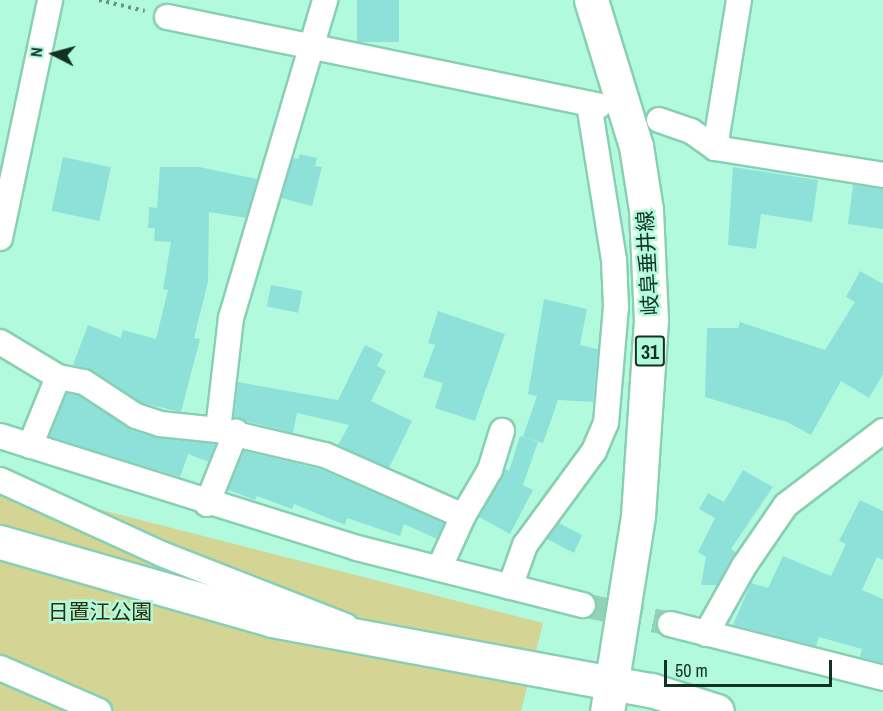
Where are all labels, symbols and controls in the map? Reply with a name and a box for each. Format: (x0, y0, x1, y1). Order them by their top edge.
north arrow (24, 24, 84, 84)
text: N (25, 46, 48, 58)
street label: 岐阜垂井線 (633, 210, 663, 316)
road number: 31 (634, 334, 666, 368)
park label: 日置江公園 (48, 599, 152, 625)
scale bar (667, 648, 835, 686)
text: 50 m (675, 658, 708, 683)

